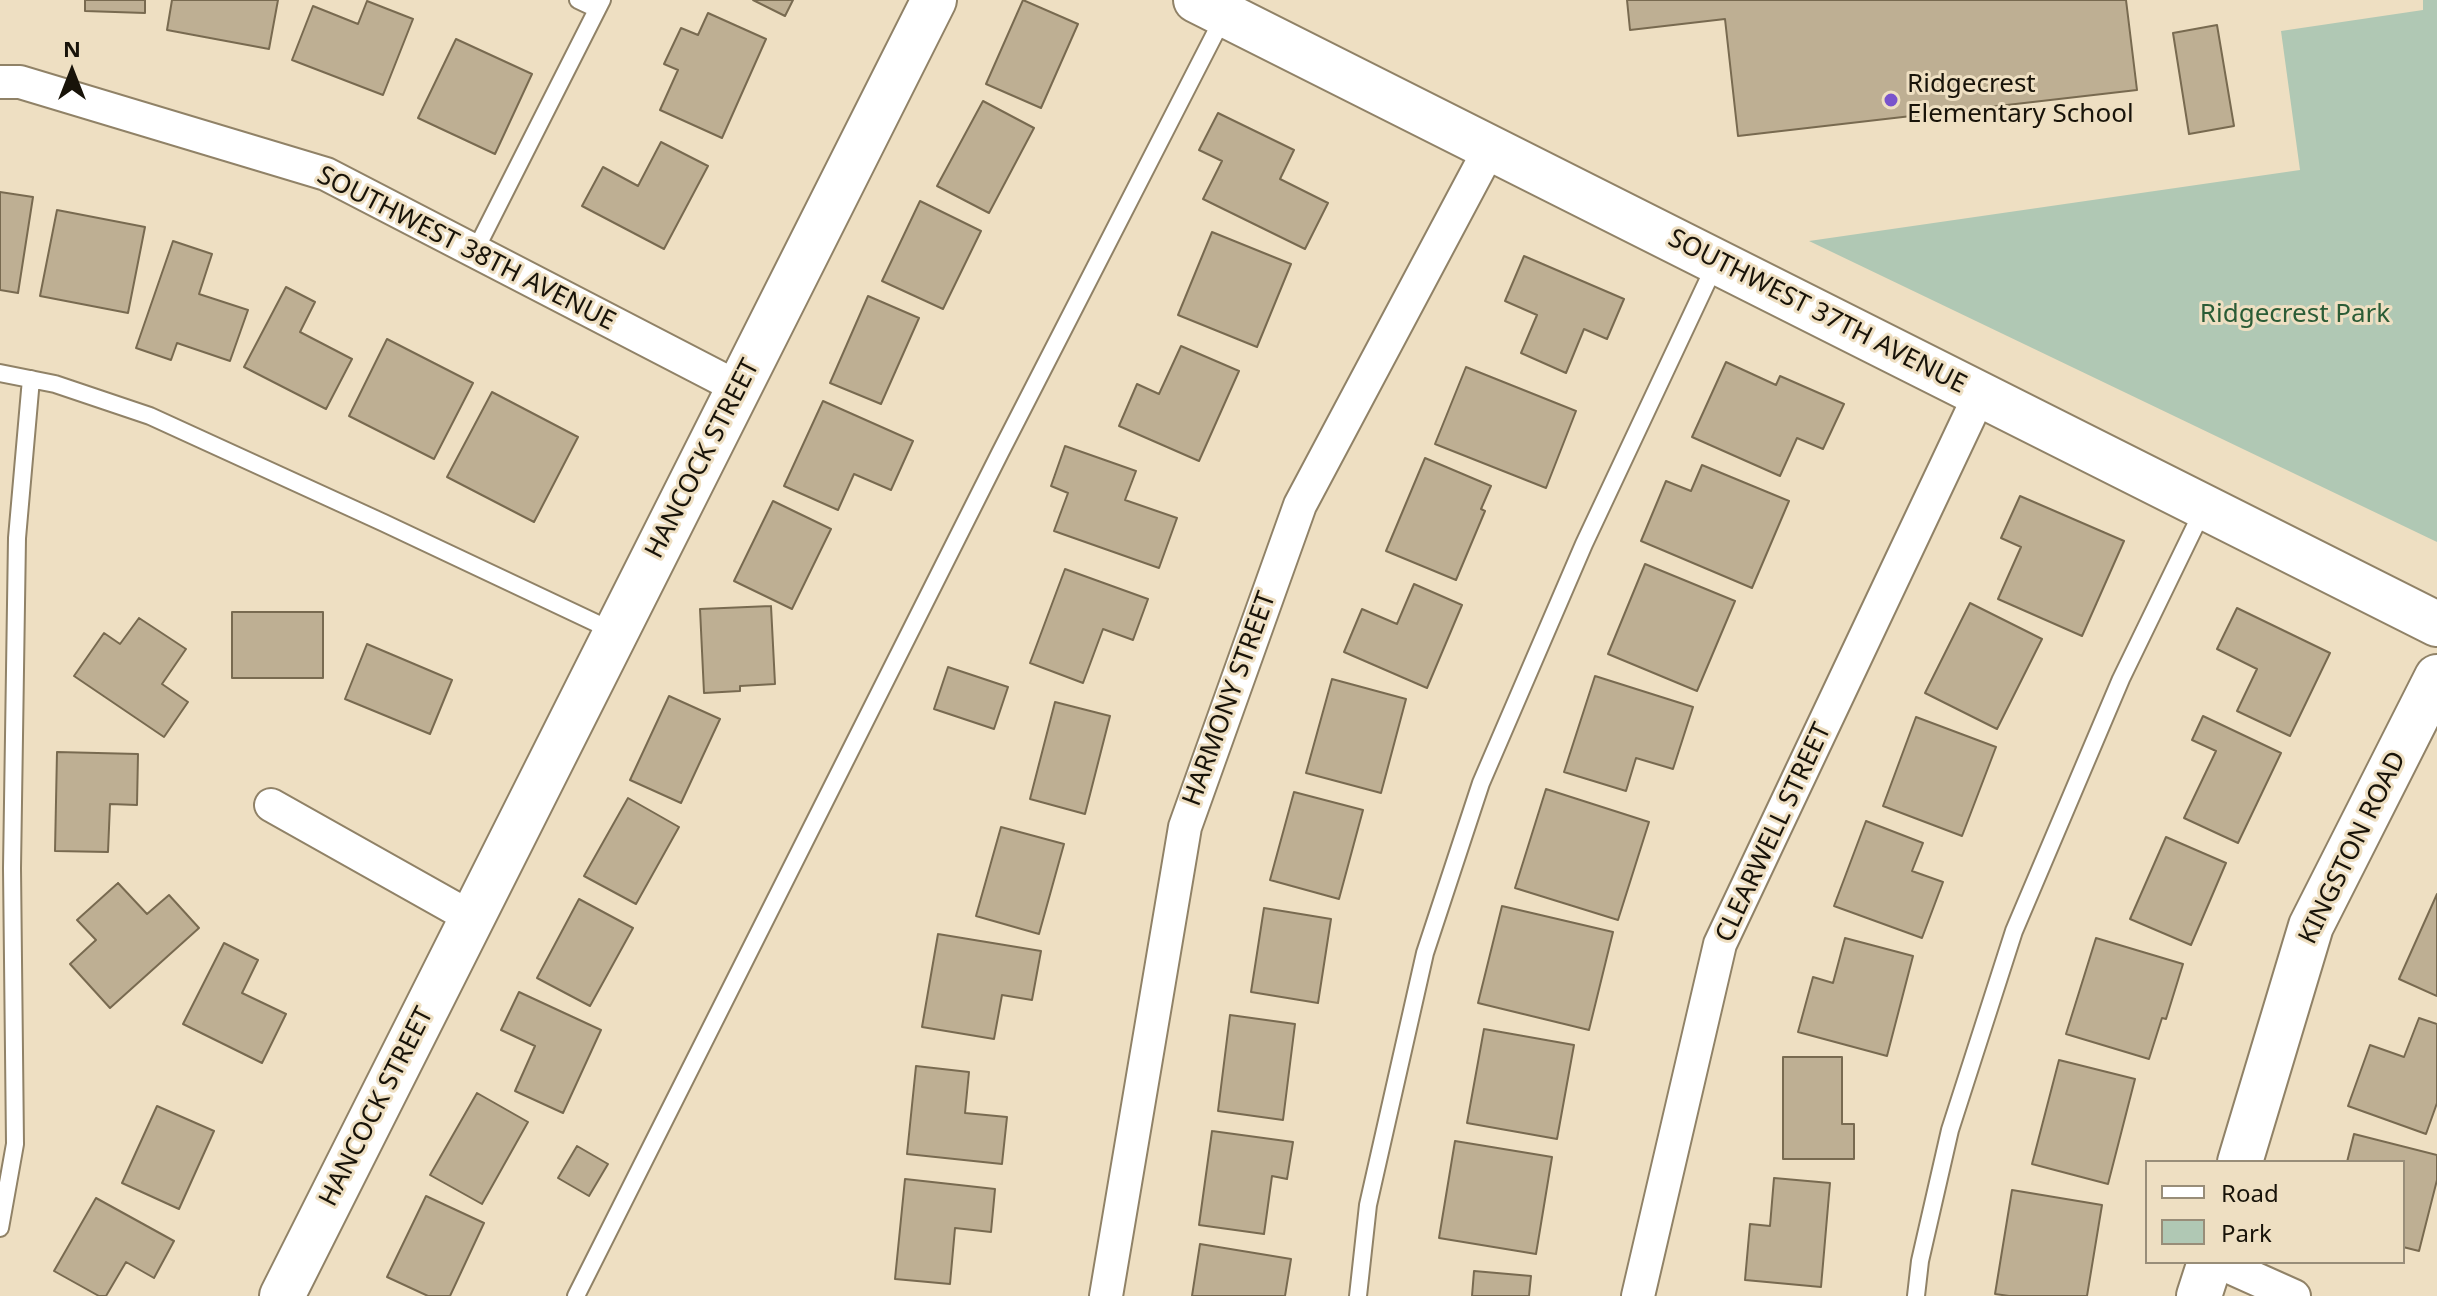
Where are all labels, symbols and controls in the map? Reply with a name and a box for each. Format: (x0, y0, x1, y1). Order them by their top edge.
north arrow (32, 32, 112, 112)
text: N (63, 33, 81, 63)
place label: Ridgecrest Elementary School (1907, 69, 2134, 130)
marker: Ridgecrest Elementary School (1882, 91, 1900, 109)
street label: SOUTHWEST 38TH AVENUE (312, 160, 620, 338)
street label: SOUTHWEST 37TH AVENUE (1663, 223, 1971, 401)
park label: Ridgecrest Park (2200, 299, 2390, 331)
street label: HANCOCK STREET (639, 354, 767, 564)
street label: HARMONY STREET (1177, 588, 1283, 810)
street label: CLEARWELL STREET (1710, 718, 1838, 948)
street label: KINGSTON ROAD (2293, 747, 2413, 949)
street label: HANCOCK STREET (313, 1002, 441, 1212)
legend (2145, 1160, 2405, 1264)
text: Road (2221, 1176, 2279, 1209)
text: Park (2221, 1216, 2272, 1249)

